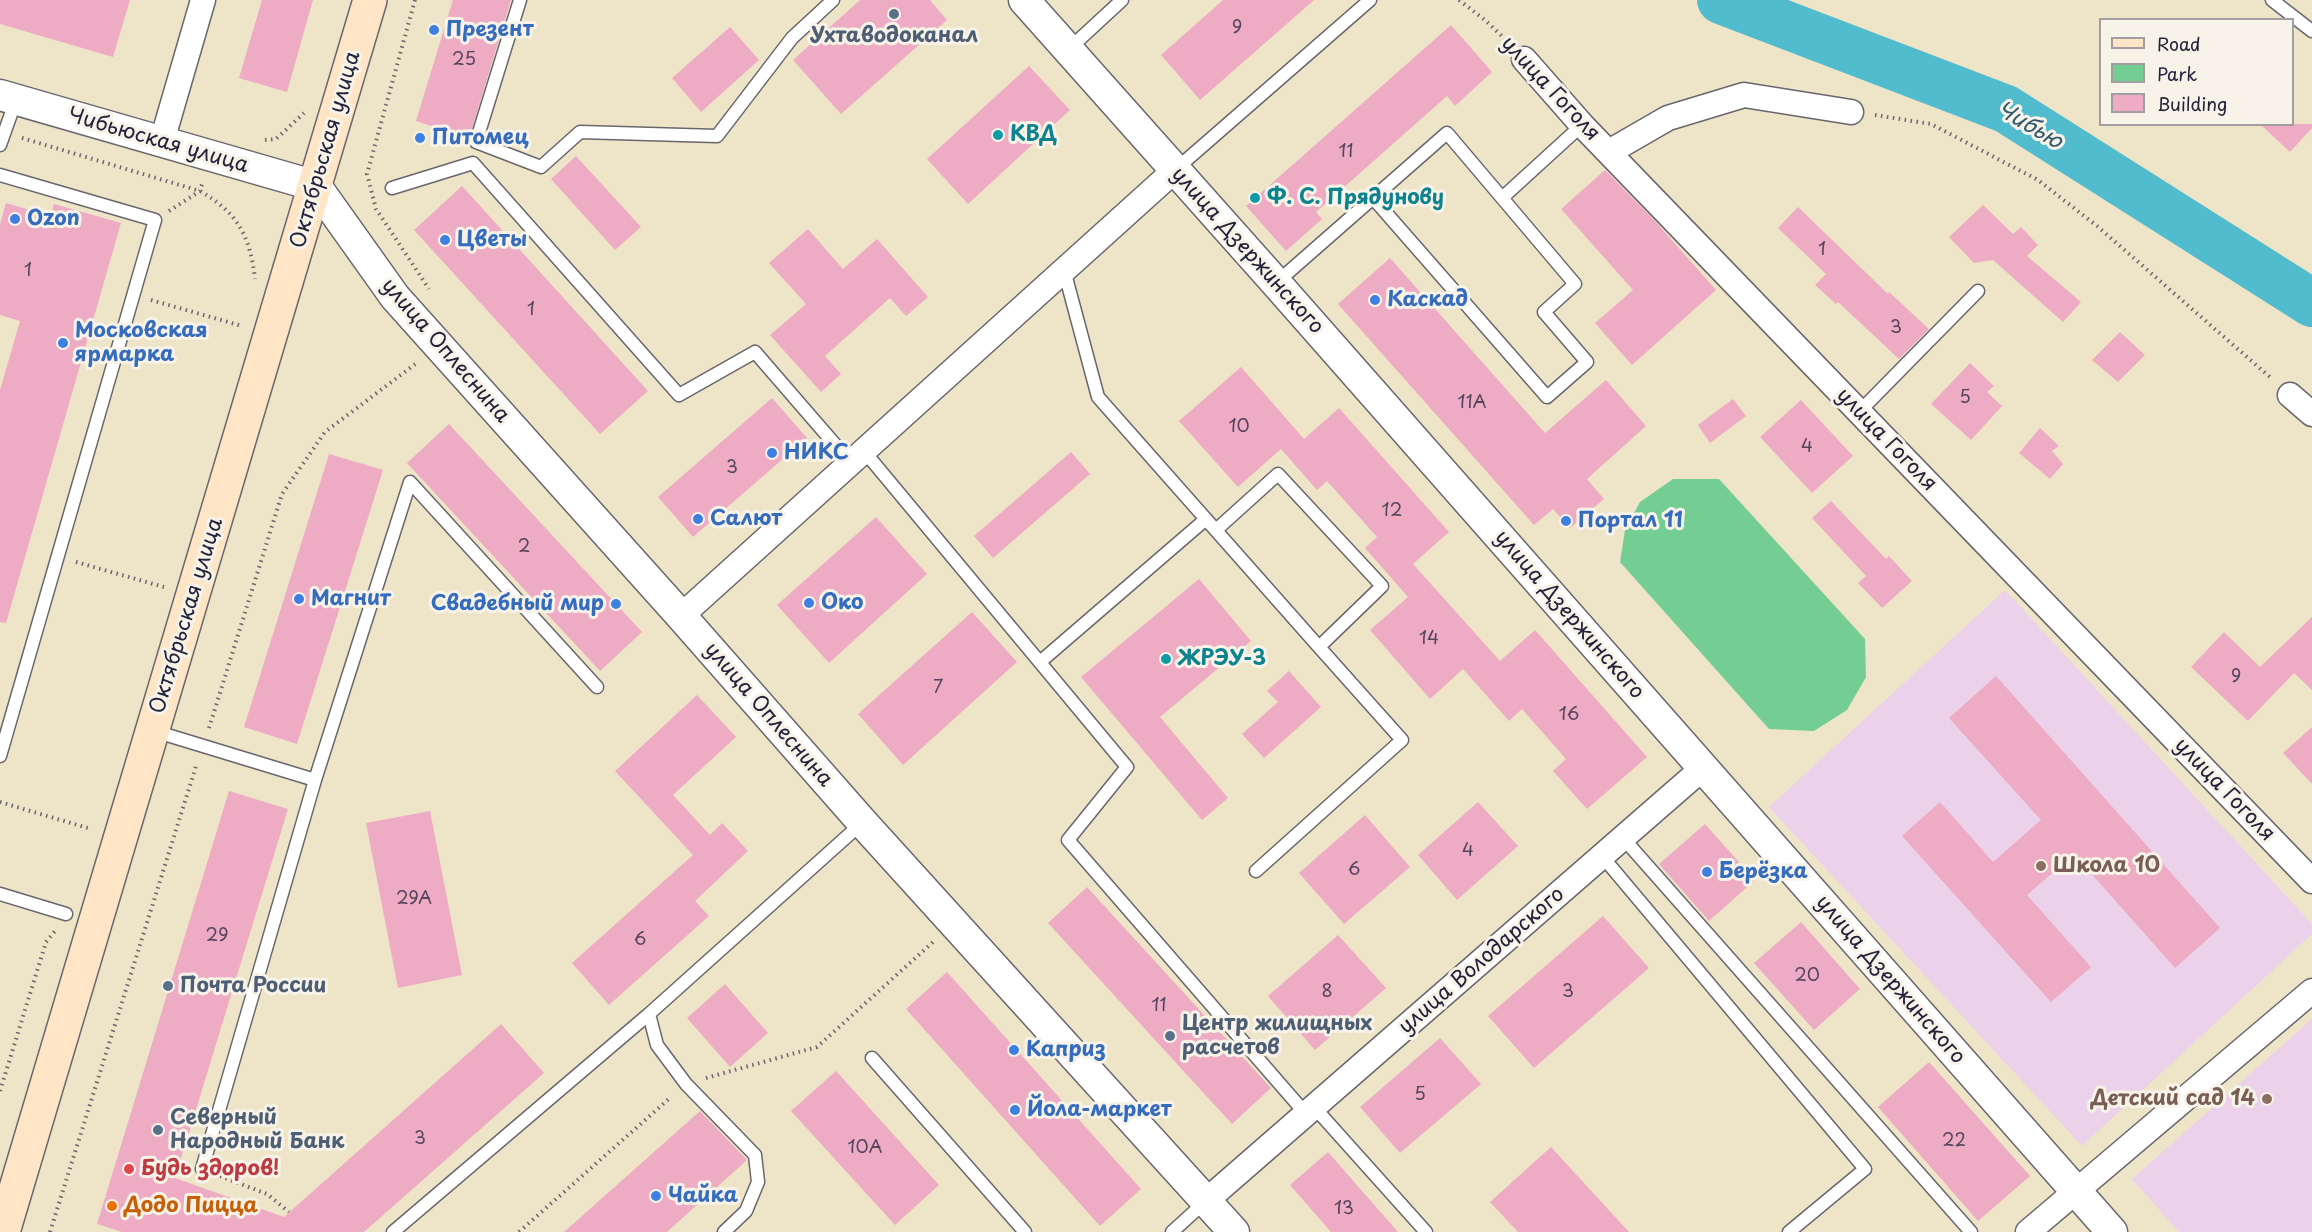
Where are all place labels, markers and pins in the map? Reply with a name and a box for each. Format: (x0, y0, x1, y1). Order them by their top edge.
marker: Ухтаводоканал (887, 7, 901, 21)
place label: Презент (446, 17, 534, 43)
marker: Презент (427, 23, 441, 37)
place label: Ухтаводоканал (810, 23, 978, 49)
place label: КВД (1010, 122, 1057, 148)
place label: Питомец (432, 125, 529, 151)
marker: КВД (991, 128, 1005, 142)
marker: Питомец (413, 131, 427, 145)
place label: Ф. С. Прядунову (1267, 185, 1444, 211)
marker: Ф. С. Прядунову (1248, 191, 1262, 205)
place label: Ozon (27, 206, 80, 232)
marker: Ozon (8, 212, 22, 226)
place label: Цветы (457, 227, 527, 253)
marker: Цветы (438, 233, 452, 247)
place label: Каскад (1387, 287, 1468, 313)
marker: Каскад (1368, 293, 1382, 307)
place label: Московская ярмарка (75, 318, 208, 368)
marker: Московская ярмарка (56, 336, 70, 350)
place label: НИКС (784, 440, 849, 466)
marker: НИКС (765, 446, 779, 460)
place label: Салют (710, 506, 782, 532)
place label: Портал 11 (1578, 508, 1683, 534)
marker: Салют (691, 512, 705, 526)
marker: Портал 11 (1559, 514, 1573, 528)
place label: Магнит (311, 586, 391, 612)
place label: Око (821, 590, 863, 616)
place label: Свадебный мир (431, 591, 604, 617)
marker: Магнит (292, 592, 306, 606)
marker: Око (802, 596, 816, 610)
marker: Свадебный мир (609, 597, 623, 611)
place label: ЖРЭУ-3 (1178, 646, 1266, 672)
marker: ЖРЭУ-3 (1159, 652, 1173, 666)
place label: Школа 10 (2053, 853, 2160, 879)
place label: Берёзка (1719, 859, 1808, 885)
marker: Школа 10 (2034, 859, 2048, 873)
marker: Берёзка (1700, 865, 1714, 879)
place label: Почта России (180, 973, 326, 999)
marker: Почта России (161, 979, 175, 993)
place label: Центр жилищных расчетов (1182, 1011, 1372, 1061)
marker: Центр жилищных расчетов (1163, 1029, 1177, 1043)
place label: Каприз (1026, 1037, 1106, 1063)
marker: Каприз (1007, 1043, 1021, 1057)
place label: Детский сад 14 (2091, 1086, 2255, 1112)
marker: Детский сад 14 (2260, 1092, 2274, 1106)
place label: Йола-маркет (1027, 1097, 1172, 1123)
marker: Йола-маркет (1008, 1103, 1022, 1117)
place label: Северный Народный Банк (170, 1105, 344, 1155)
marker: Северный Народный Банк (151, 1123, 165, 1137)
place label: Будь здоров! (141, 1156, 279, 1182)
marker: Будь здоров! (122, 1162, 136, 1176)
place label: Чайка (668, 1183, 738, 1209)
marker: Чайка (649, 1189, 663, 1203)
place label: Додо Пицца (124, 1193, 258, 1219)
marker: Додо Пицца (105, 1199, 119, 1213)

